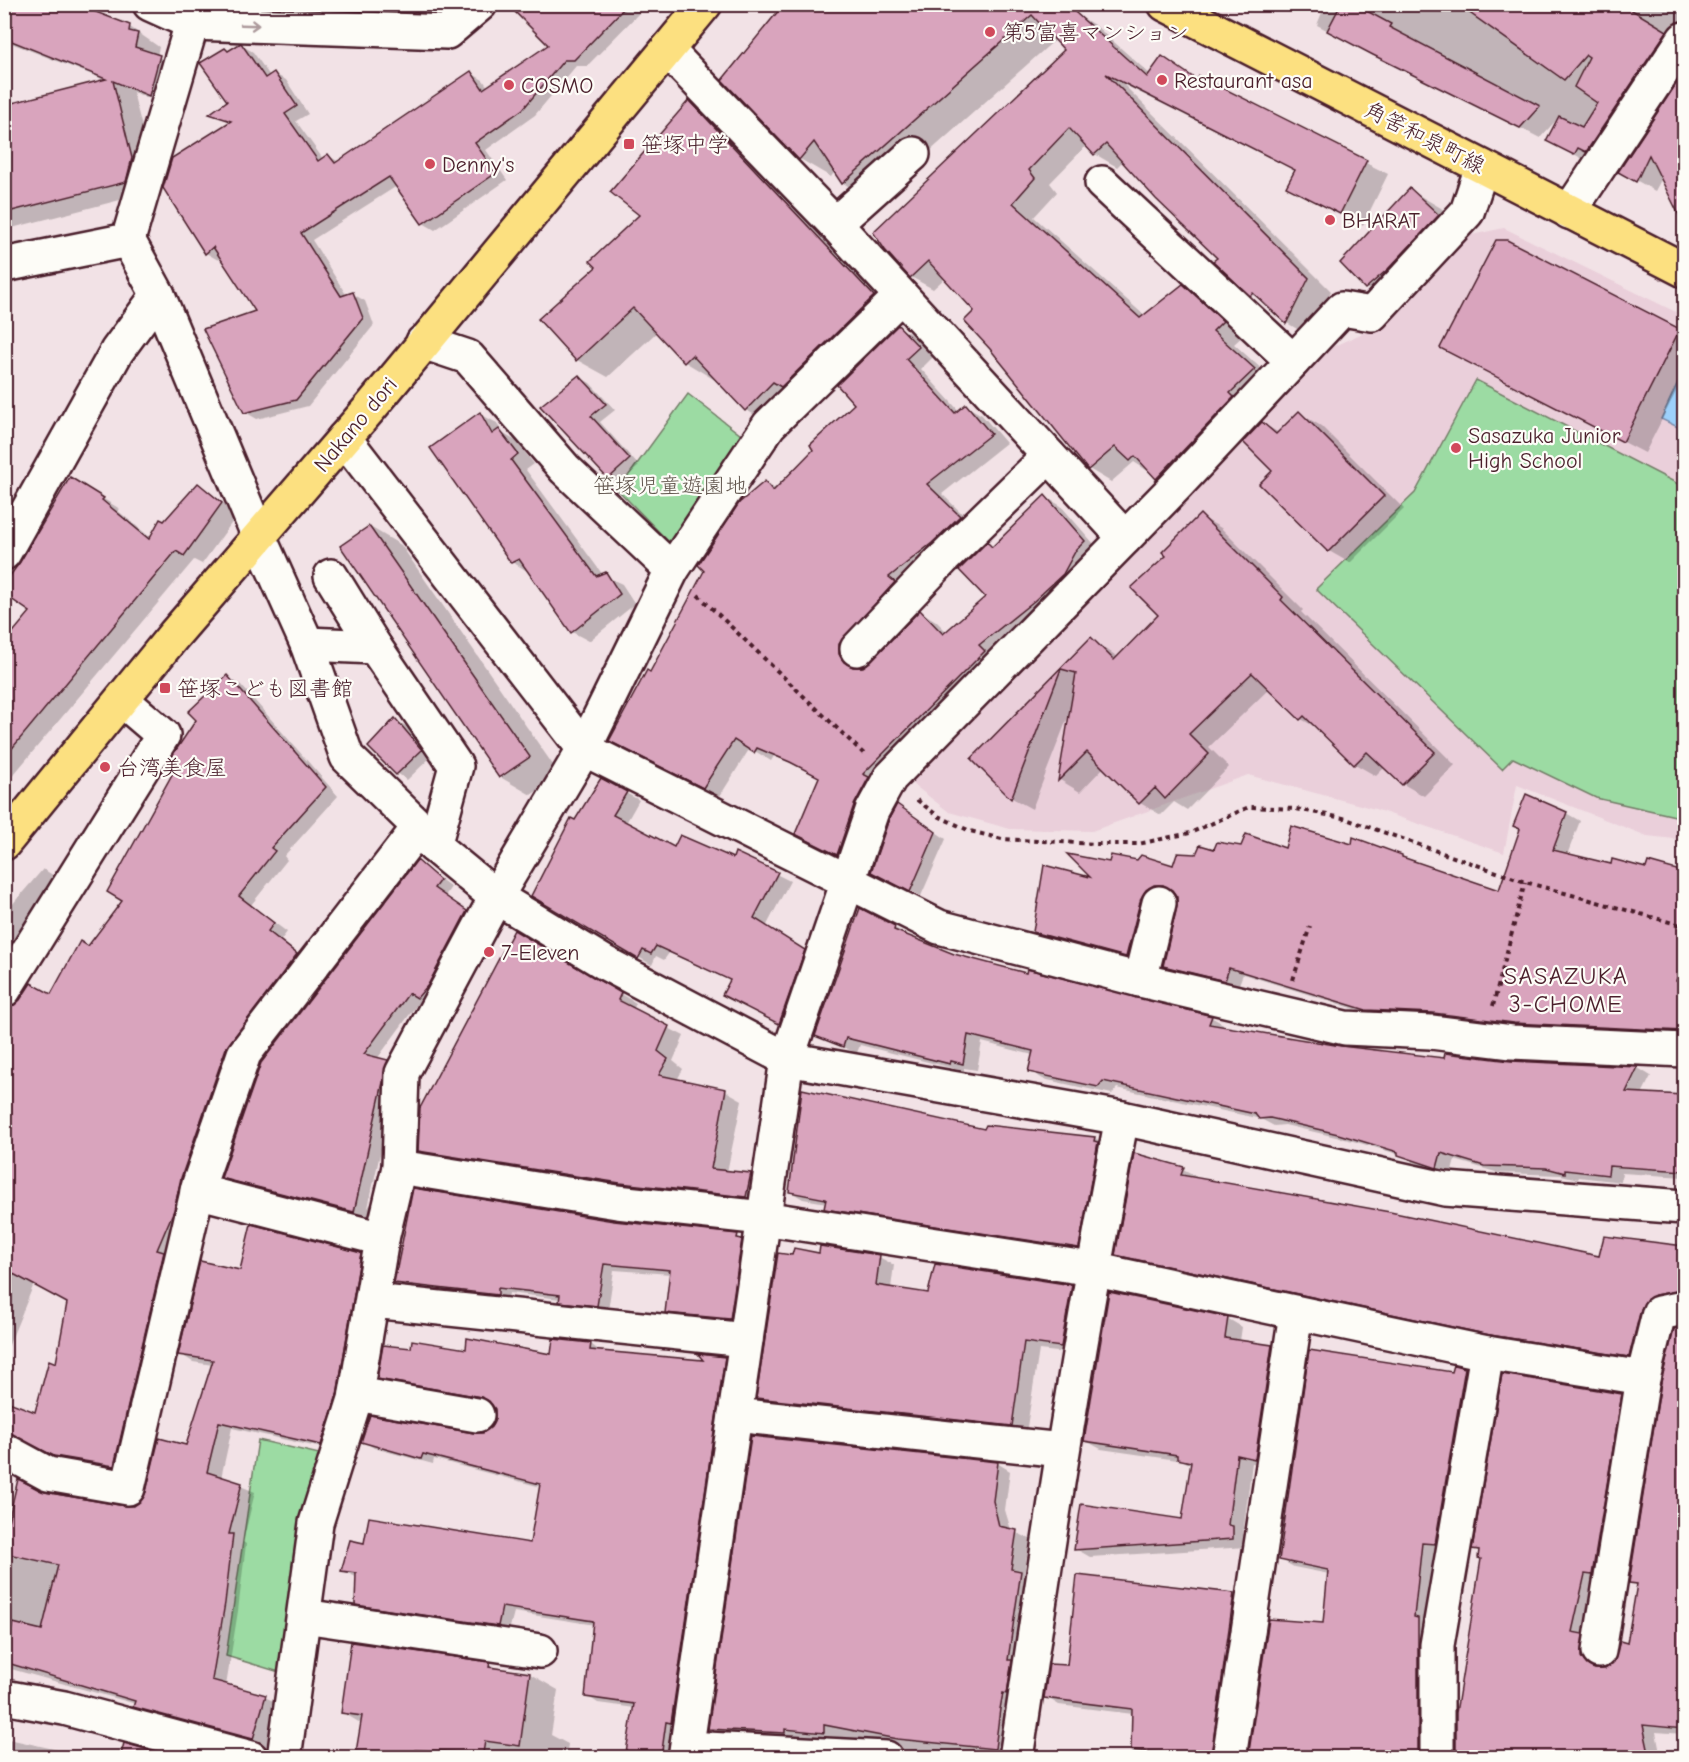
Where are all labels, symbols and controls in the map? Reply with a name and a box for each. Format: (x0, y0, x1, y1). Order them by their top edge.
one-way arrow (240, 19, 260, 31)
place label: 第5富喜マンション (1002, 20, 1189, 46)
marker: 第5富喜マンション (983, 25, 997, 39)
place label: Restaurant asa (1174, 68, 1313, 94)
place label: COSMO (521, 73, 593, 99)
marker: Restaurant asa (1155, 73, 1169, 87)
marker: COSMO (502, 78, 516, 92)
street label: 角筈和泉町線 (1360, 96, 1489, 179)
place label: 笹塚中学 (641, 132, 729, 158)
marker: 笹塚中学 (622, 137, 636, 151)
place label: Denny's (442, 152, 515, 178)
marker: Denny's (423, 157, 437, 171)
place label: BHARAT (1342, 208, 1421, 234)
marker: BHARAT (1323, 213, 1337, 227)
street label: Nakano dori (309, 372, 403, 477)
place label: Sasazuka Junior High School (1468, 423, 1621, 474)
marker: Sasazuka Junior High School (1449, 441, 1463, 455)
park label: 笹塚児童遊園地 (593, 473, 747, 499)
place label: 笹塚こども図書館 (177, 676, 353, 702)
marker: 笹塚こども図書館 (158, 681, 172, 695)
place label: 台湾美食屋 (117, 755, 227, 781)
marker: 台湾美食屋 (98, 760, 112, 774)
place label: 7-Eleven (501, 940, 580, 966)
marker: 7-Eleven (482, 945, 496, 959)
district label: SASAZUKA 3-CHOME (1504, 962, 1628, 1018)

